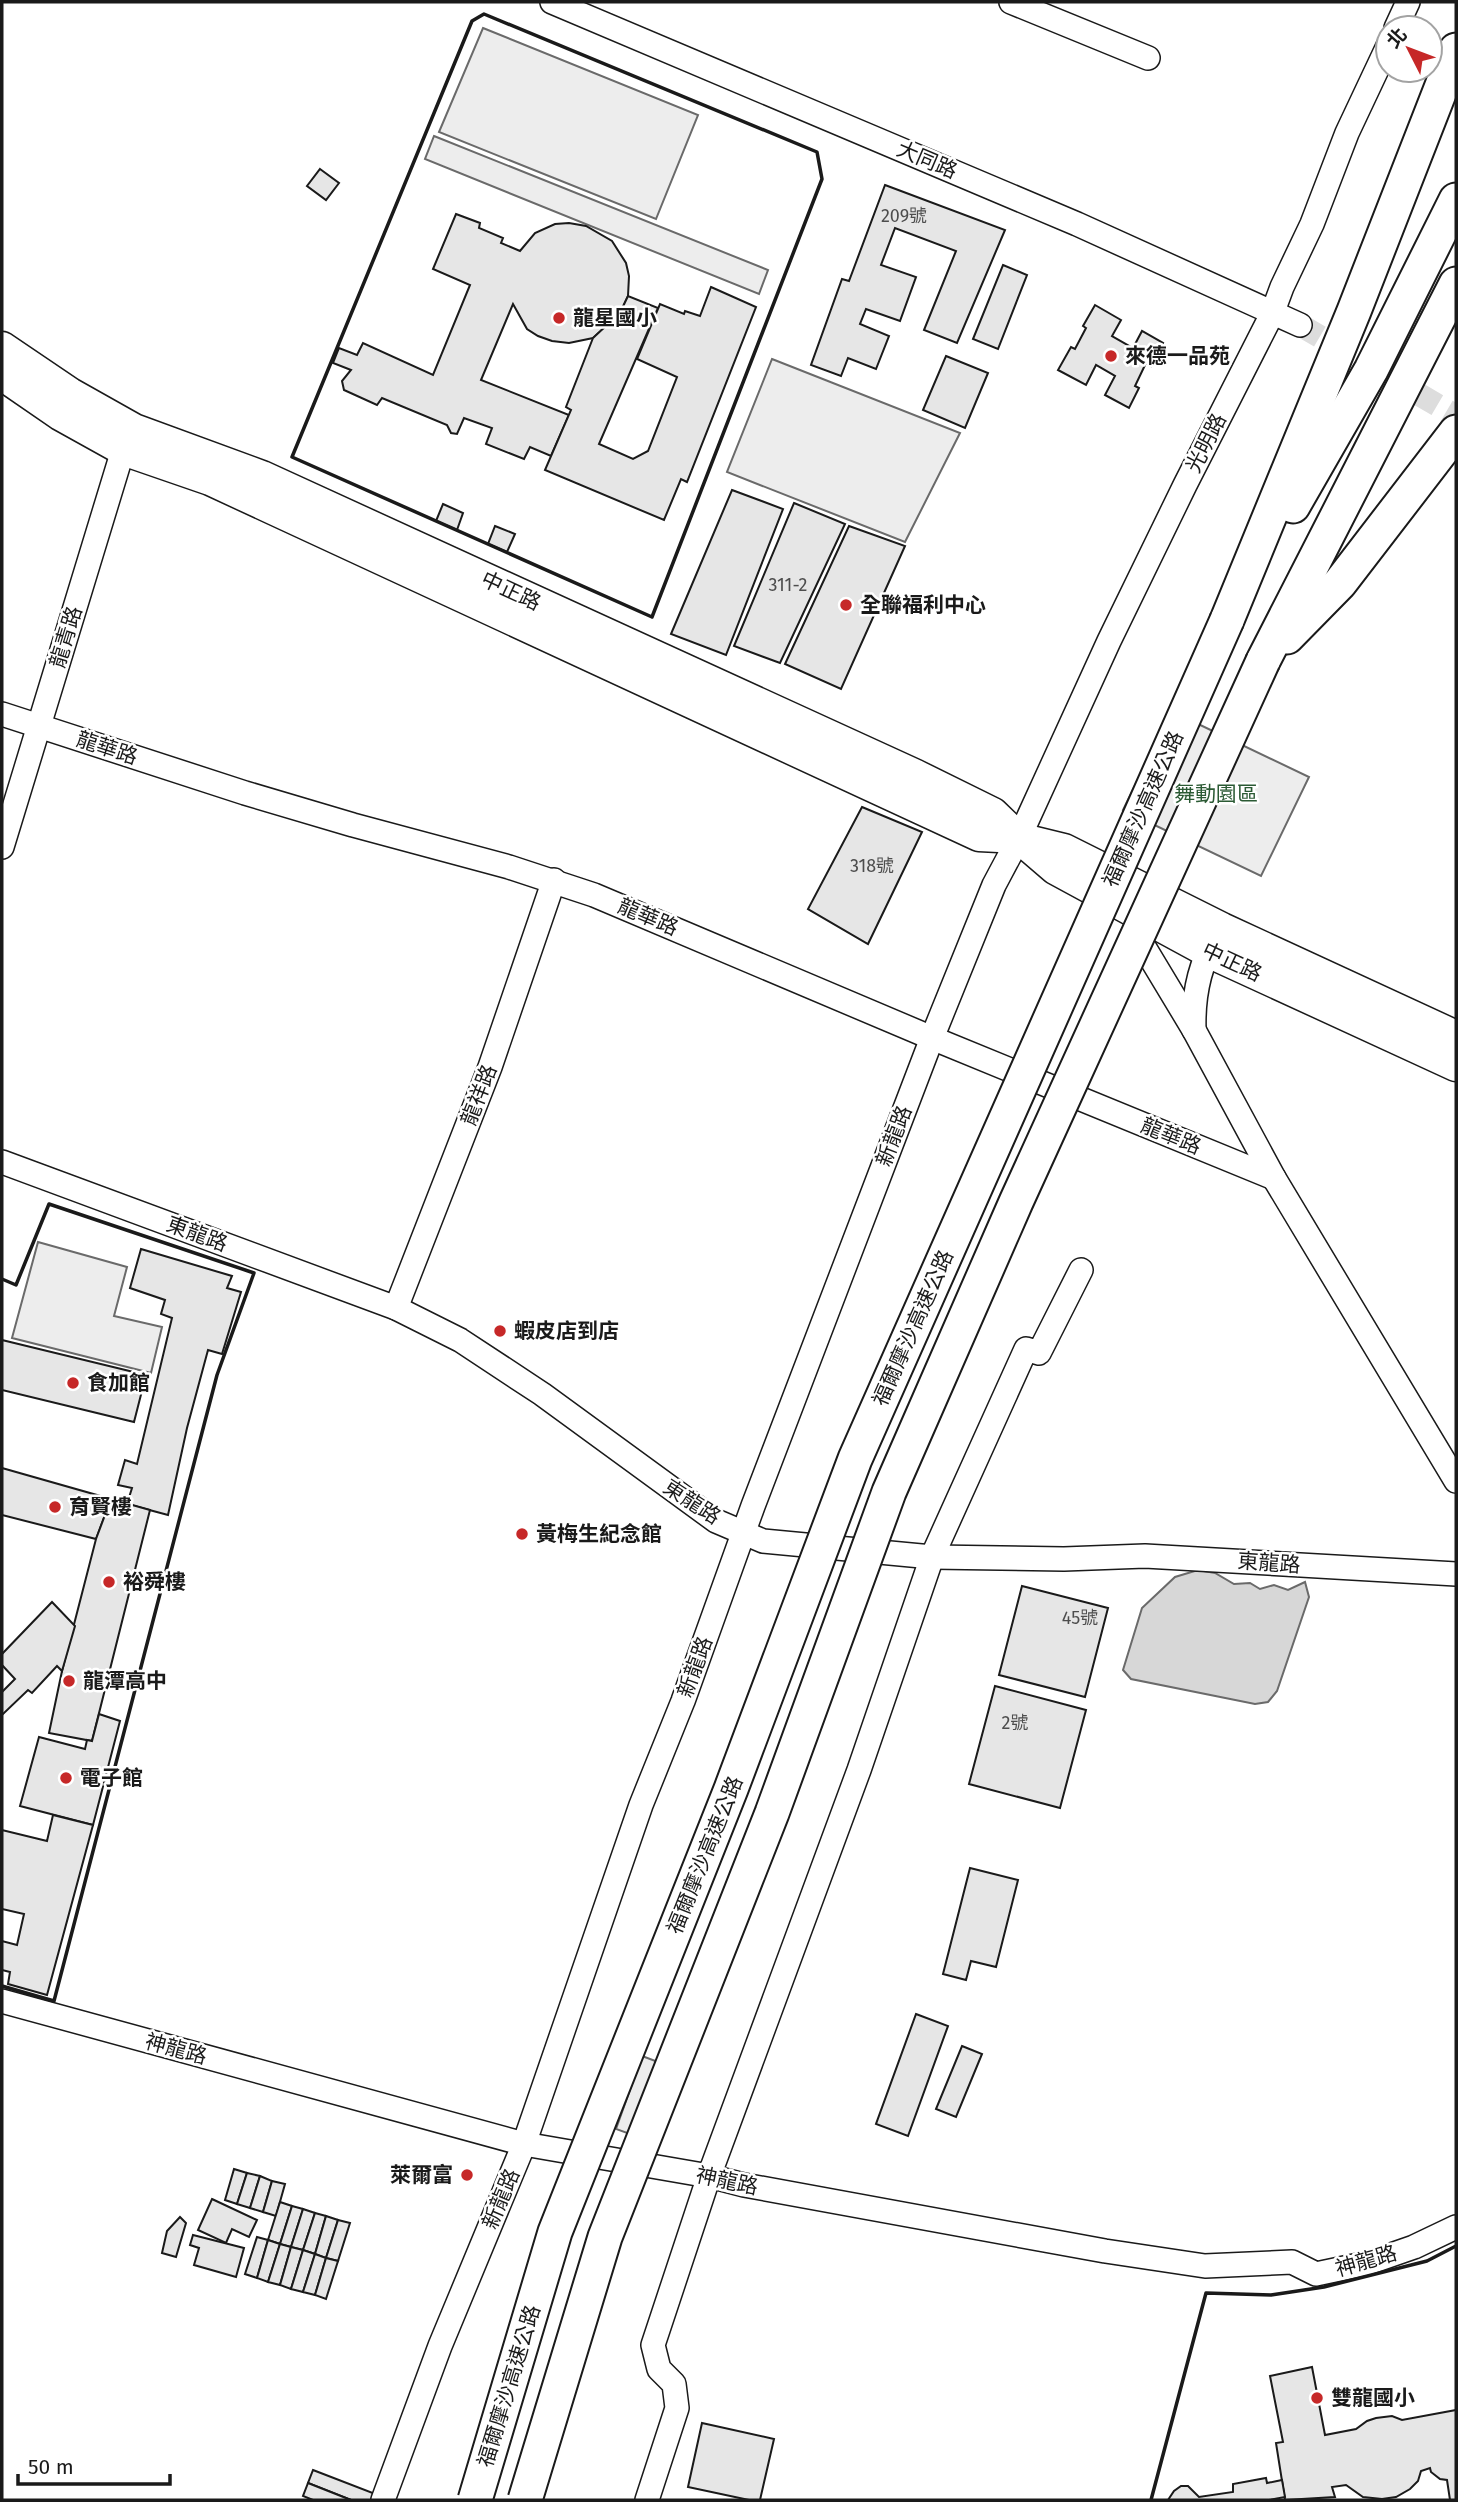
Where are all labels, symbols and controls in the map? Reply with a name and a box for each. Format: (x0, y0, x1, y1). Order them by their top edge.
north arrow (1374, 14, 1444, 84)
text: 北 (1382, 23, 1412, 53)
street label: 大同路 (893, 136, 961, 184)
house number: 209號 (881, 205, 927, 227)
place label: 龍星國小 (573, 305, 657, 331)
marker: 龍星國小 (551, 310, 567, 326)
place label: 來德一品苑 (1125, 343, 1230, 369)
marker: 來德一品苑 (1103, 348, 1119, 364)
street label: 光明路 (1180, 409, 1232, 477)
street label: 中正路 (477, 566, 545, 616)
house number: 311-2 (769, 574, 808, 596)
place label: 全聯福利中心 (860, 592, 986, 618)
marker: 全聯福利中心 (838, 597, 854, 613)
street label: 龍青路 (44, 603, 88, 671)
street label: 龍華路 (73, 726, 141, 770)
street label: 福爾摩沙高速公路 (1097, 727, 1189, 891)
park label: 舞動園區 (1174, 781, 1258, 807)
house number: 318號 (850, 855, 894, 877)
street label: 龍華路 (614, 893, 682, 941)
street label: 中正路 (1198, 937, 1266, 987)
street label: 龍祥路 (456, 1061, 502, 1129)
street label: 新龍路 (871, 1102, 917, 1170)
street label: 龍華路 (1137, 1112, 1205, 1160)
street label: 東龍路 (163, 1211, 231, 1257)
street label: 福爾摩沙高速公路 (867, 1246, 959, 1410)
place label: 蝦皮店到店 (514, 1318, 619, 1344)
marker: 蝦皮店到店 (492, 1323, 508, 1339)
place label: 食加館 (87, 1370, 150, 1396)
marker: 食加館 (65, 1375, 81, 1391)
street label: 東龍路 (659, 1474, 725, 1530)
place label: 育賢樓 (69, 1494, 132, 1520)
marker: 育賢樓 (47, 1499, 63, 1515)
place label: 黃梅生紀念館 (536, 1521, 662, 1547)
marker: 黃梅生紀念館 (514, 1526, 530, 1542)
street label: 東龍路 (1237, 1548, 1301, 1578)
place label: 裕舜樓 (123, 1569, 186, 1595)
marker: 裕舜樓 (101, 1574, 117, 1590)
house number: 45號 (1062, 1607, 1098, 1629)
street label: 新龍路 (672, 1633, 718, 1701)
place label: 龍潭高中 (83, 1668, 167, 1694)
marker: 龍潭高中 (61, 1673, 77, 1689)
house number: 2號 (1002, 1712, 1028, 1734)
place label: 電子館 (80, 1765, 143, 1791)
marker: 電子館 (58, 1770, 74, 1786)
street label: 福爾摩沙高速公路 (661, 1772, 749, 1938)
street label: 神龍路 (142, 2028, 210, 2070)
place label: 萊爾富 (390, 2162, 453, 2188)
street label: 神龍路 (693, 2162, 761, 2200)
street label: 新龍路 (477, 2165, 525, 2233)
marker: 萊爾富 (459, 2167, 475, 2183)
street label: 神龍路 (1332, 2240, 1400, 2282)
street label: 福爾摩沙高速公路 (472, 2302, 546, 2470)
place label: 雙龍國小 (1331, 2385, 1415, 2411)
marker: 雙龍國小 (1309, 2390, 1325, 2406)
scale bar (18, 2442, 170, 2486)
text: 50 m (28, 2454, 74, 2480)

